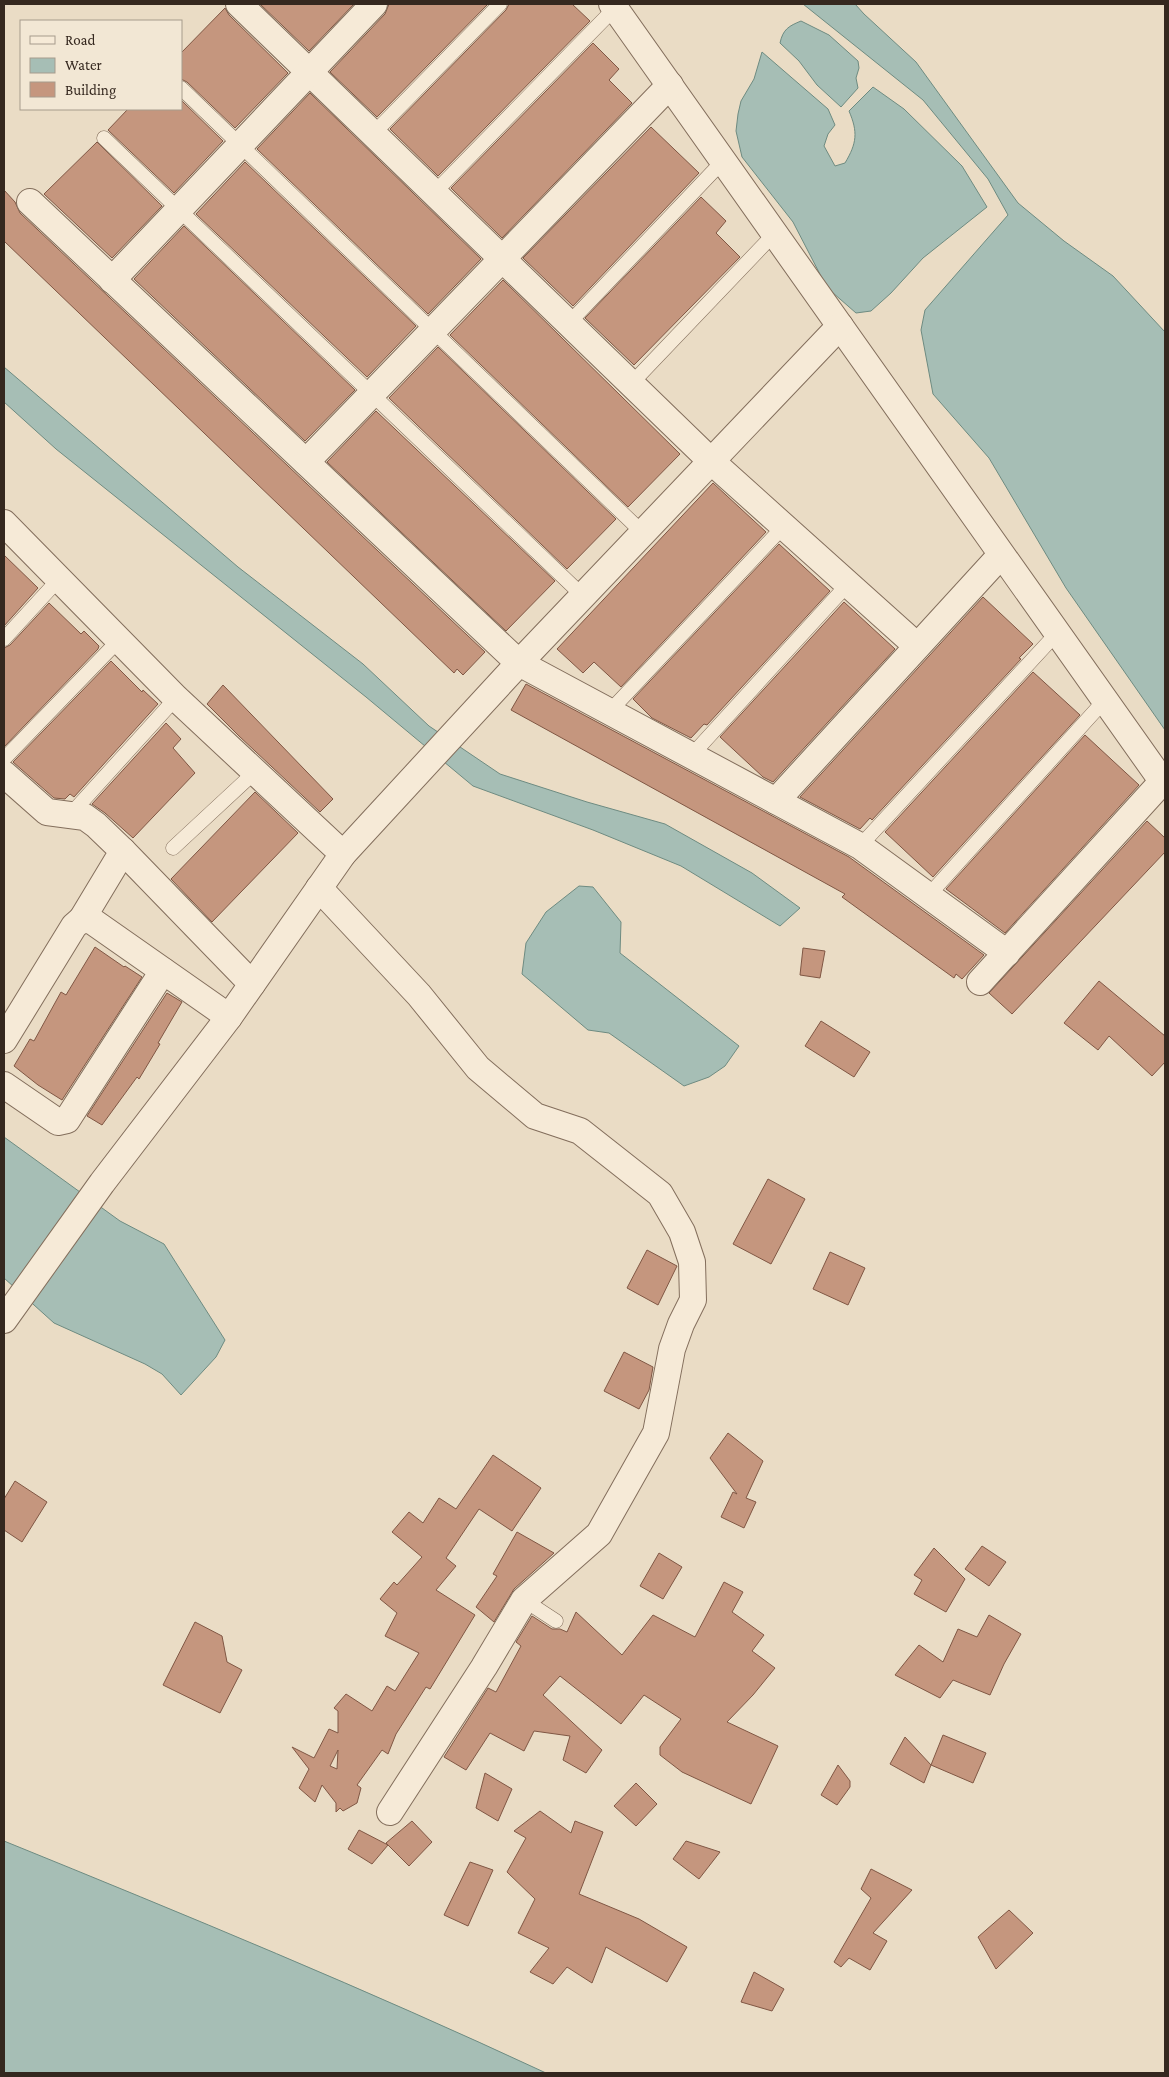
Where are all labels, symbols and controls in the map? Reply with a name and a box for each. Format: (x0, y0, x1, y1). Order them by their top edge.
legend (20, 20, 182, 110)
text: Road (65, 32, 96, 48)
text: Water (65, 57, 102, 73)
text: Building (65, 82, 116, 99)

